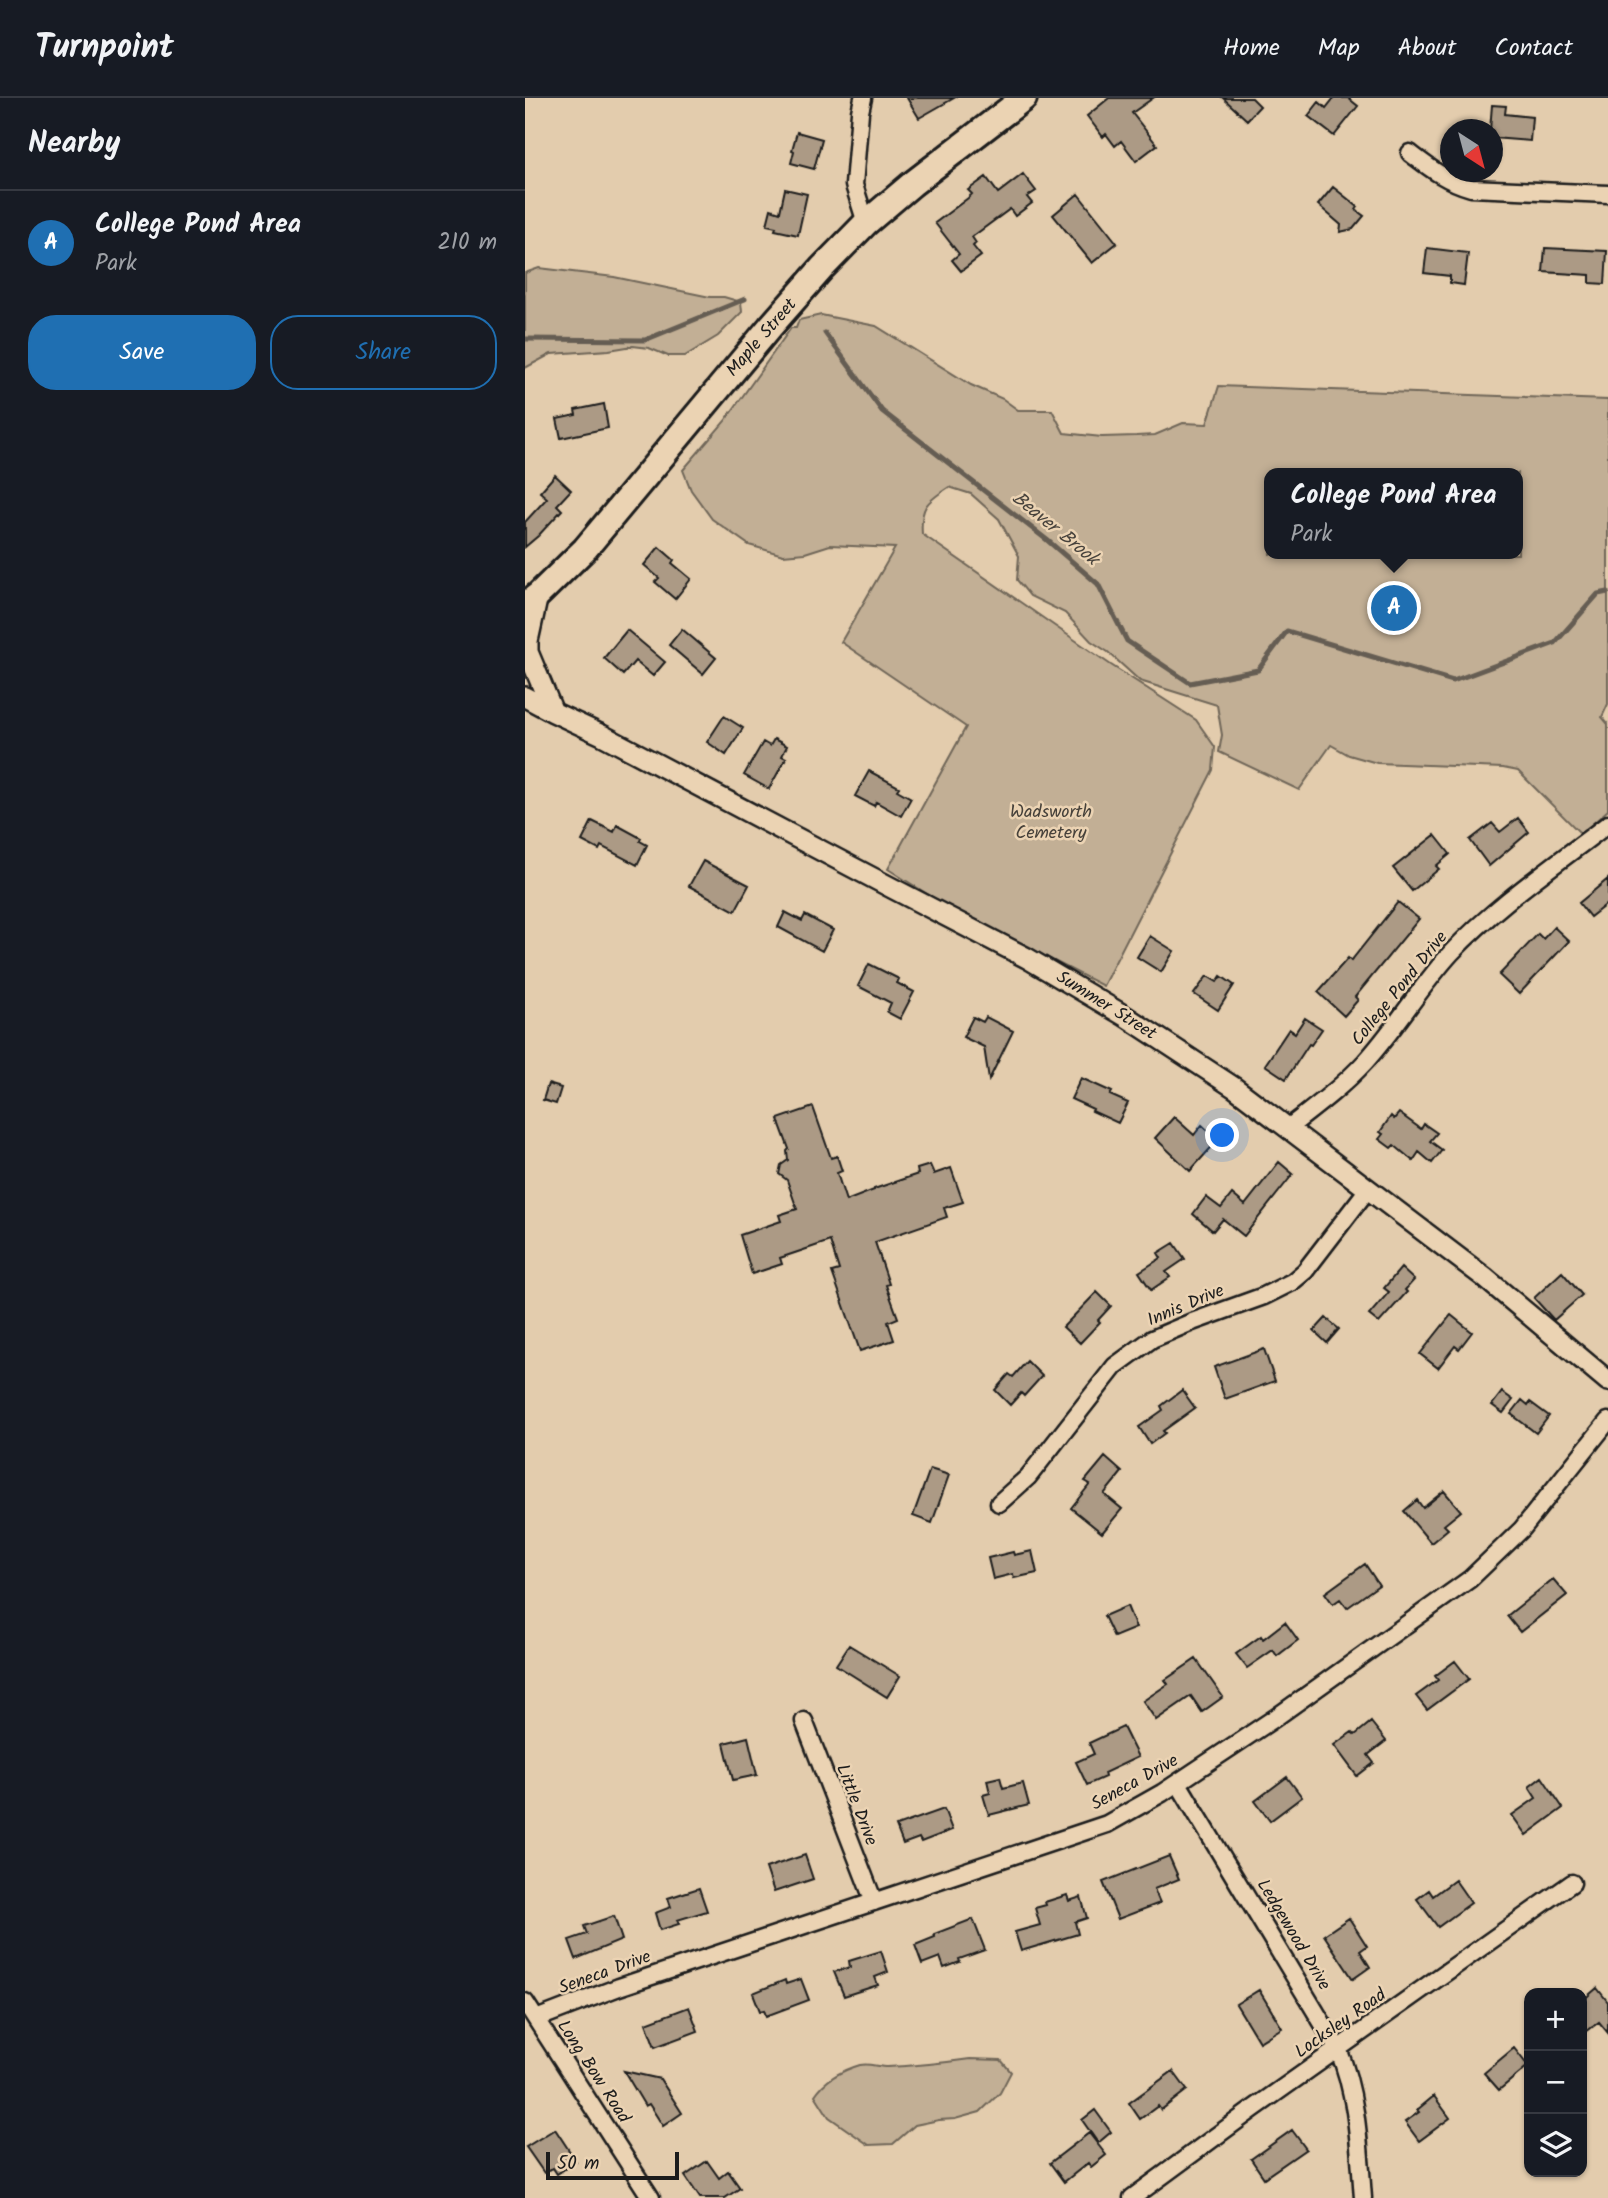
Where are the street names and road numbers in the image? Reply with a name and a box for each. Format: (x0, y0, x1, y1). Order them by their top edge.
street label: Maple Street (719, 291, 805, 384)
street label: College Pond Drive (1344, 925, 1456, 1053)
street label: Summer Street (1050, 964, 1163, 1049)
street label: Innis Drive (1143, 1277, 1229, 1335)
street label: Seneca Drive (1086, 1747, 1184, 1819)
street label: Little Drive (827, 1760, 885, 1850)
street label: Ledgewood Drive (1248, 1874, 1338, 1996)
street label: Seneca Drive (555, 1943, 655, 2003)
street label: Locksley Road (1289, 1981, 1394, 2066)
street label: Long Bow Road (549, 2014, 638, 2130)

